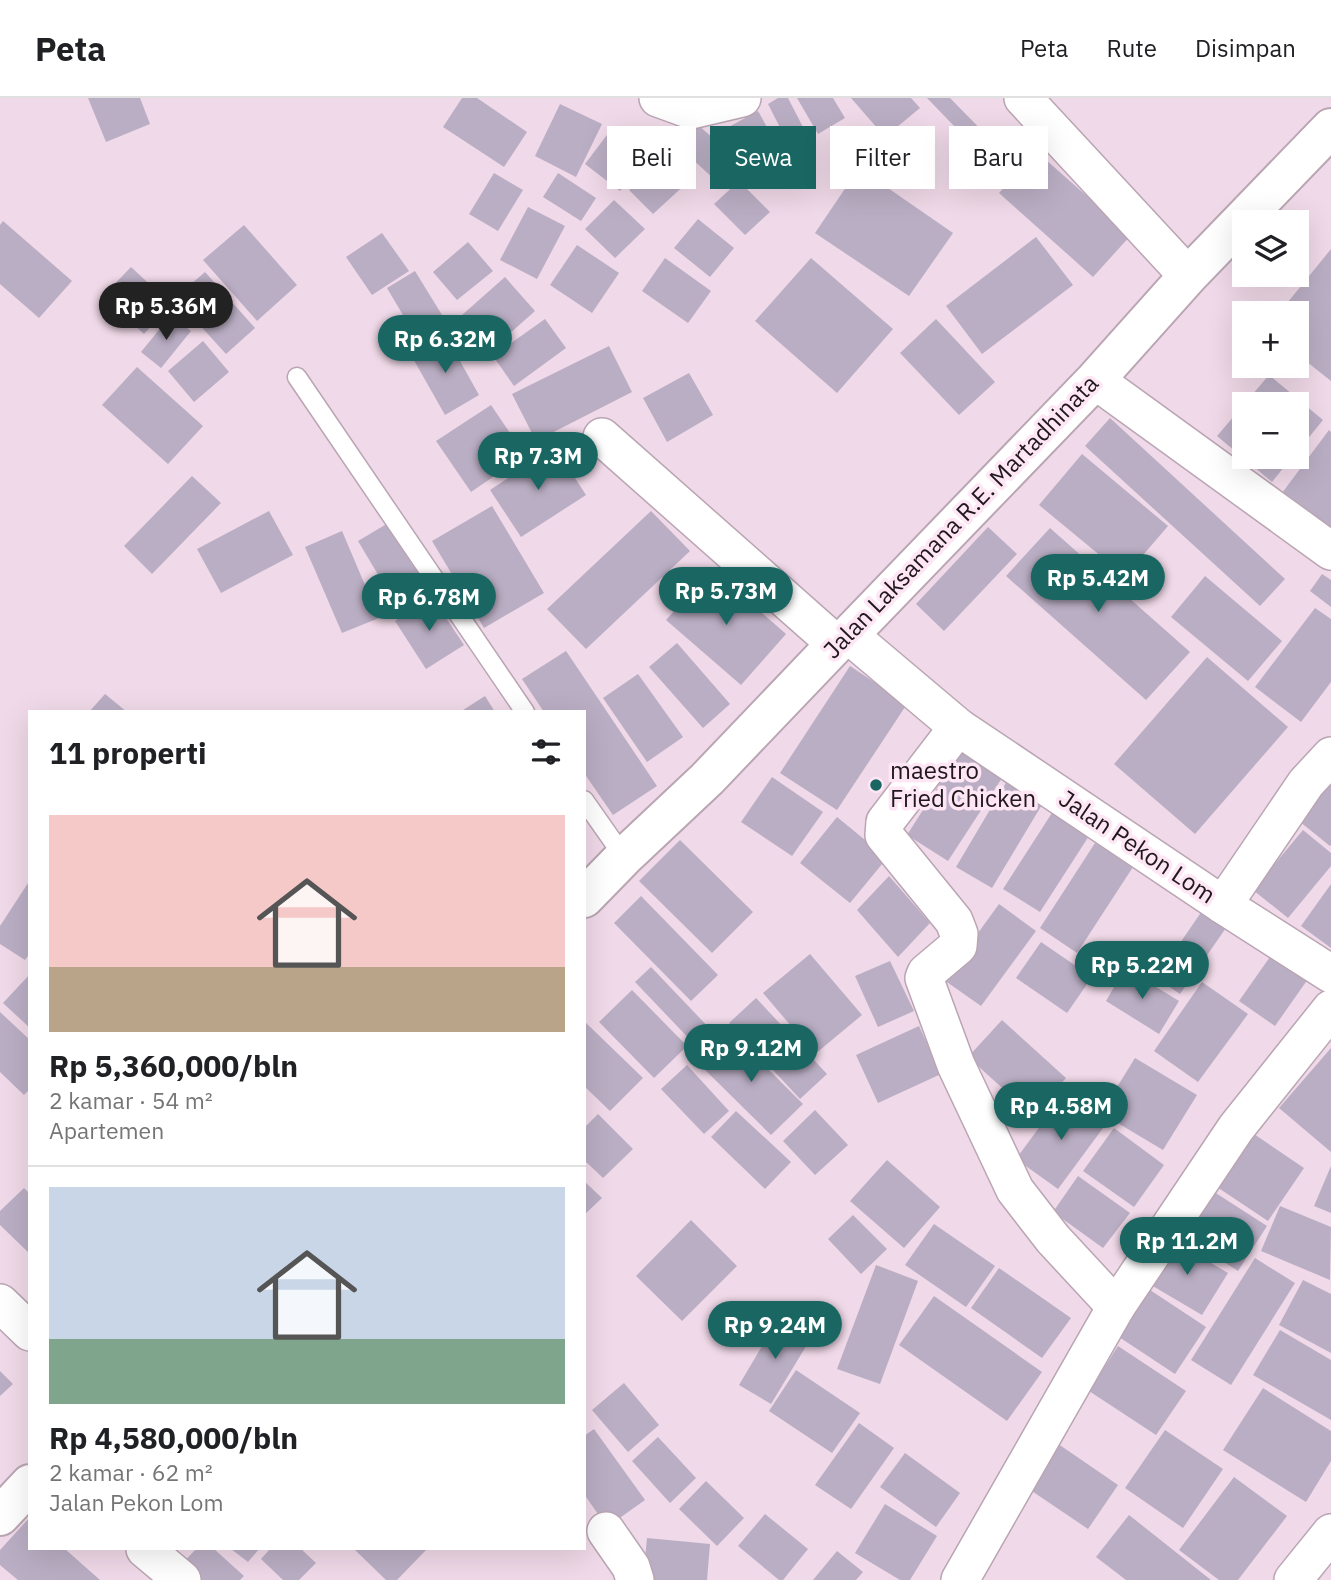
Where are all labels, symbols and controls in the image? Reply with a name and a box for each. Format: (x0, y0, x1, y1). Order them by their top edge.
text: Peta (35, 27, 106, 70)
text: Peta (1020, 32, 1068, 64)
text: Rute (1106, 32, 1157, 64)
text: Disimpan (1195, 32, 1296, 64)
chip: Beli (607, 126, 696, 189)
chip: Sewa (710, 126, 816, 189)
chip: Filter (830, 126, 935, 189)
chip: Baru (949, 126, 1048, 189)
map controls (1232, 210, 1309, 469)
button: layers (1232, 210, 1309, 287)
pin: Rp 5.36M (94, 282, 238, 342)
text: Rp 5.36M (115, 290, 217, 320)
button: + (1232, 301, 1309, 378)
pin: Rp 6.32M (373, 316, 517, 375)
text: Rp 6.32M (394, 323, 496, 353)
street label: Jalan Laksamana R.E. Martadhinata (816, 367, 1105, 665)
button: − (1232, 392, 1309, 469)
pin: Rp 7.3M (473, 432, 603, 492)
text: Rp 7.3M (494, 440, 582, 470)
pin: Rp 5.42M (1026, 554, 1170, 614)
text: Rp 5.42M (1047, 562, 1149, 592)
pin: Rp 5.73M (654, 568, 798, 627)
pin: Rp 6.78M (357, 574, 501, 633)
text: Rp 5.73M (675, 575, 777, 605)
text: Rp 6.78M (378, 581, 480, 611)
text: 11 properti (49, 733, 207, 772)
icon: filters (527, 733, 565, 771)
place label: maestro Fried Chicken (890, 754, 1036, 814)
marker: maestro Fried Chicken (868, 777, 884, 793)
street label: Jalan Pekon Lom (1053, 782, 1222, 910)
icon: home (244, 860, 370, 986)
pin: Rp 5.22M (1070, 942, 1214, 1001)
text: Rp 5.22M (1091, 949, 1193, 979)
pin: Rp 9.12M (679, 1024, 823, 1084)
text: Rp 9.12M (700, 1032, 802, 1062)
text: Rp 5,360,000/bln (49, 1046, 298, 1085)
pin: Rp 4.58M (989, 1082, 1133, 1142)
text: 2 kamar · 54 m² (49, 1085, 213, 1115)
text: Rp 4.58M (1010, 1090, 1112, 1120)
text: Apartemen (49, 1115, 164, 1145)
pin: Rp 11.2M (1115, 1218, 1259, 1277)
text: Rp 11.2M (1136, 1225, 1238, 1255)
icon: home (244, 1232, 370, 1358)
pin: Rp 9.24M (703, 1302, 847, 1361)
text: Rp 9.24M (724, 1309, 826, 1339)
text: Rp 4,580,000/bln (49, 1418, 298, 1457)
text: 2 kamar · 62 m² (49, 1457, 213, 1487)
text: Jalan Pekon Lom (49, 1487, 224, 1517)

